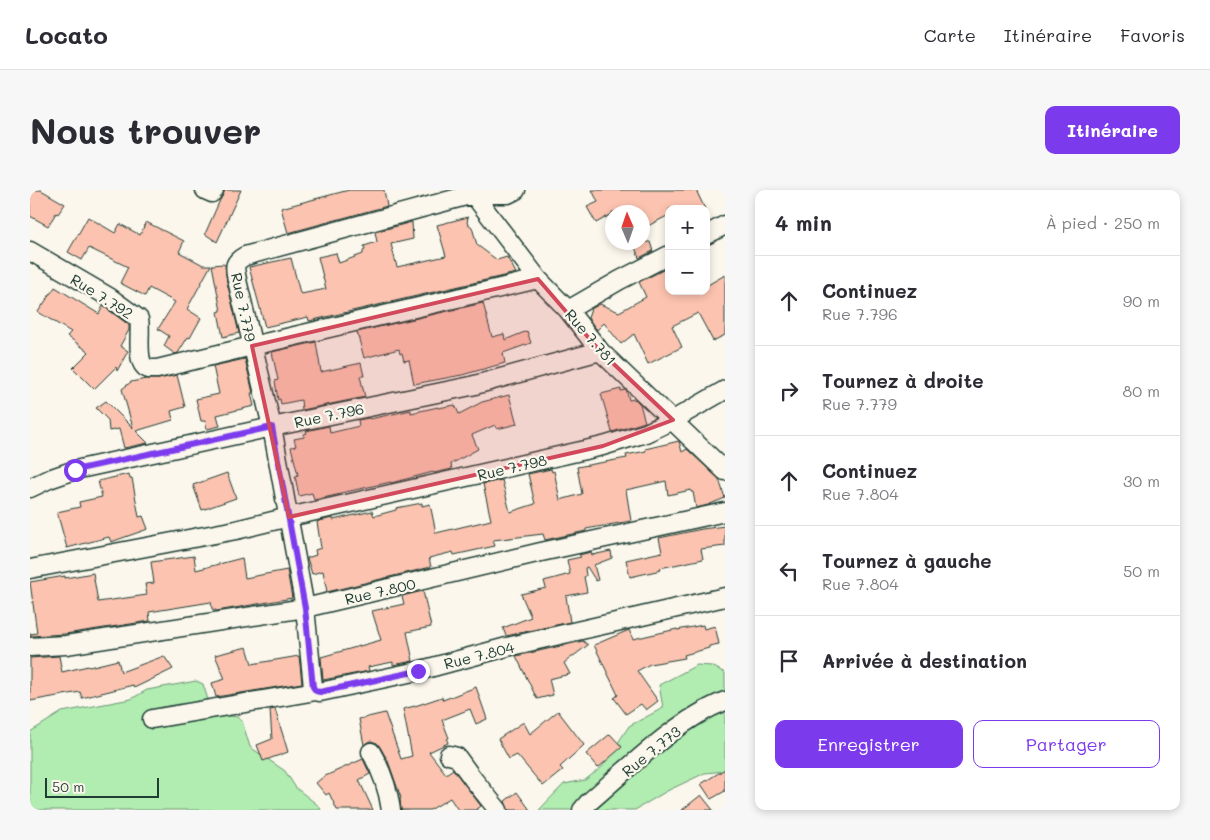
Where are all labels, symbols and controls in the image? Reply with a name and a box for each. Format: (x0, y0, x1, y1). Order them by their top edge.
text: Locato (25, 19, 108, 50)
text: Carte (924, 23, 976, 47)
text: Itinéraire (1004, 23, 1092, 47)
text: Favoris (1120, 23, 1185, 47)
button: Itinéraire (1045, 106, 1180, 154)
text: Nous trouver (30, 107, 261, 153)
north arrow (605, 205, 650, 250)
map controls (665, 205, 710, 295)
button: + (665, 205, 710, 250)
text: 4 min (775, 209, 832, 236)
text: À pied · 250 m (1046, 212, 1160, 233)
button: − (665, 250, 710, 295)
street label: Rue 7.792 (67, 269, 137, 323)
street label: Rue 7.779 (227, 271, 261, 344)
text: Continuez (822, 278, 917, 303)
icon: ahead (775, 287, 803, 315)
text: 90 m (1123, 290, 1160, 311)
text: Rue 7.796 (822, 303, 898, 324)
street label: Rue 7.781 (561, 304, 621, 370)
text: Tournez à droite (822, 368, 984, 393)
icon: right (775, 377, 803, 405)
text: 80 m (1123, 380, 1160, 401)
text: Rue 7.779 (822, 393, 897, 414)
street label: Rue 7.796 (292, 398, 366, 432)
street label: Rue 7.798 (475, 449, 549, 485)
text: Continuez (822, 458, 917, 483)
route start (64, 459, 87, 482)
icon: ahead (775, 467, 803, 495)
text: 30 m (1123, 470, 1160, 491)
text: Rue 7.804 (822, 483, 899, 504)
text: Tournez à gauche (822, 548, 991, 573)
icon: left (775, 557, 803, 585)
text: 50 m (1123, 560, 1160, 581)
street label: Rue 7.800 (343, 573, 417, 609)
text: Rue 7.804 (822, 573, 899, 594)
street label: Rue 7.804 (442, 637, 516, 673)
icon: arrive (775, 647, 803, 675)
text: Arrivée à destination (822, 648, 1027, 673)
route end (407, 660, 430, 683)
button: Enregistrer (775, 720, 963, 768)
button: Partager (973, 720, 1160, 768)
street label: Rue 7.773 (617, 721, 685, 781)
scale bar (45, 775, 159, 798)
text: 50 m (52, 777, 84, 796)

